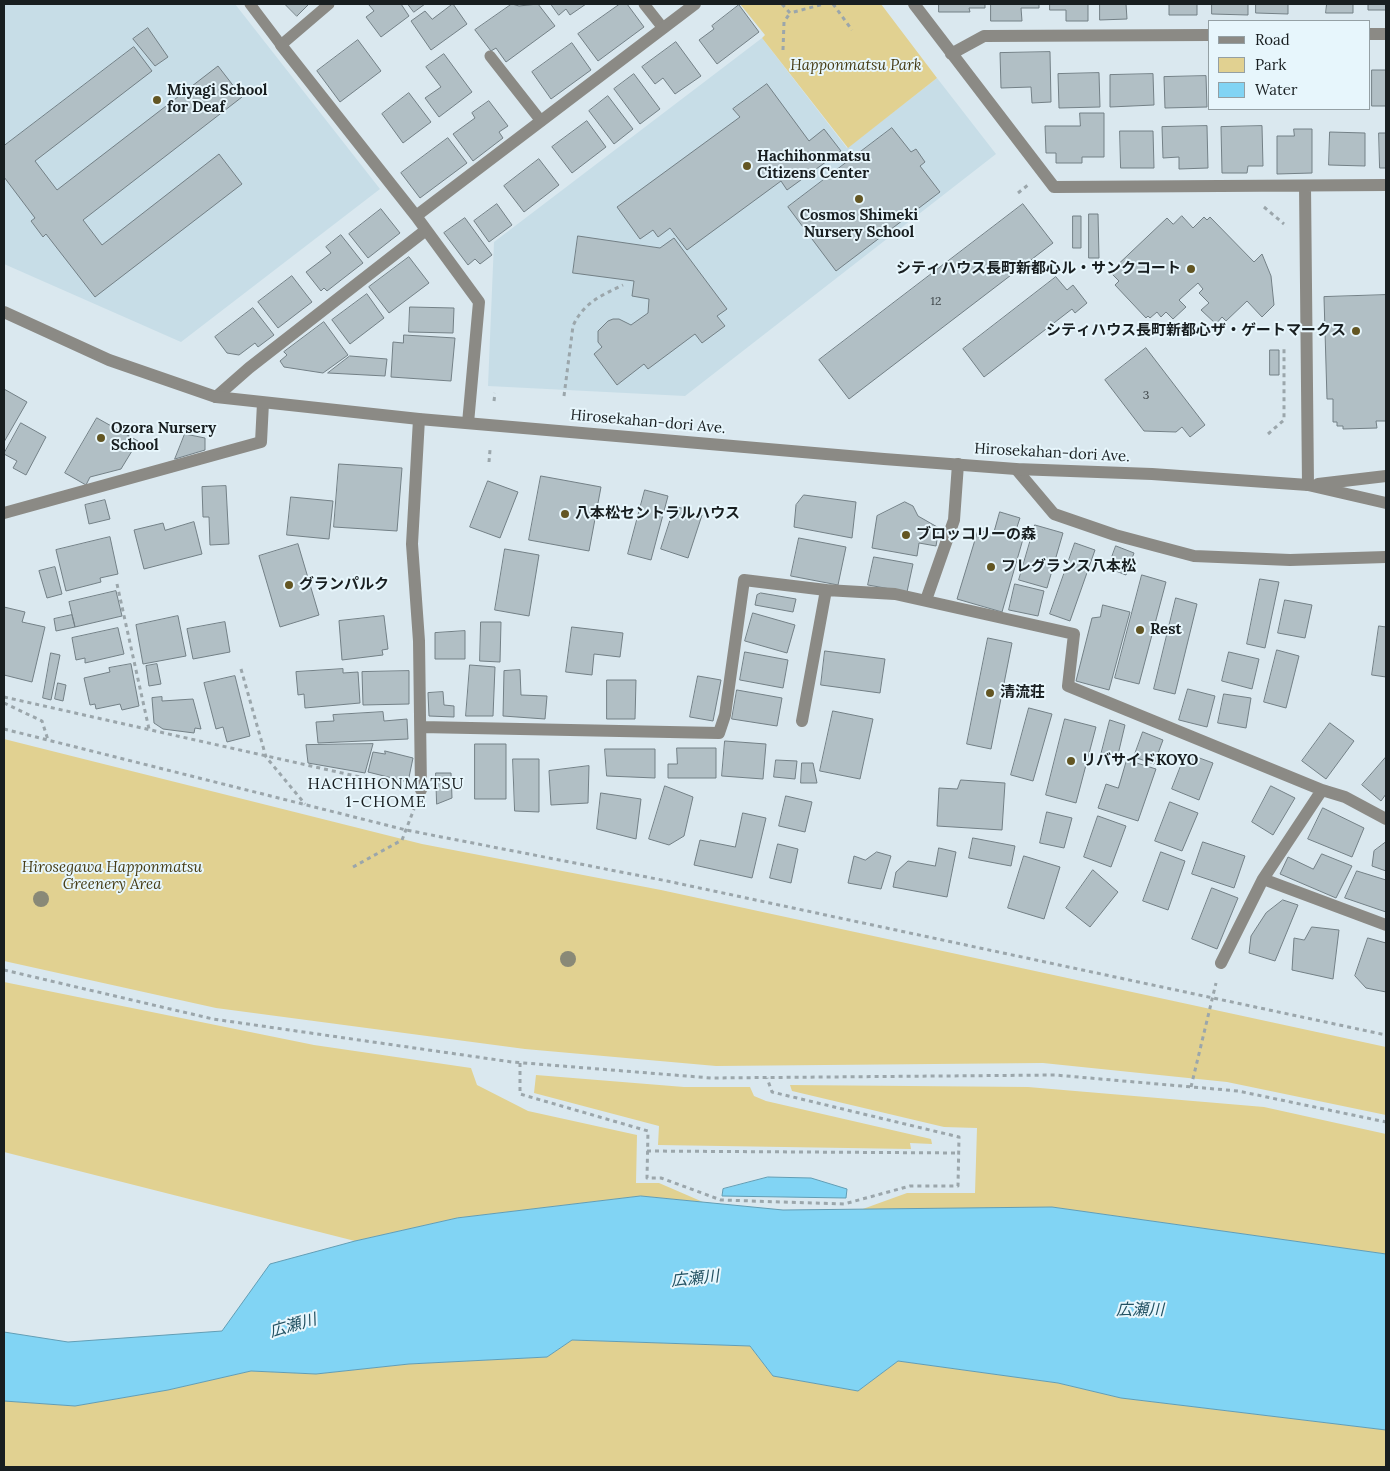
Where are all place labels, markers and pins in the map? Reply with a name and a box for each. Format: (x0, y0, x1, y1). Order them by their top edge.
place label: Miyagi School for Deaf (167, 82, 267, 117)
marker: Miyagi School for Deaf (151, 94, 163, 106)
place label: Hachihonmatsu Citizens Center (757, 148, 870, 183)
marker: Hachihonmatsu Citizens Center (741, 160, 753, 172)
marker: Cosmos Shimeki Nursery School (853, 193, 865, 205)
place label: Cosmos Shimeki Nursery School (800, 207, 918, 242)
place label: シティハウス長町新都心ル・サンクコート (896, 260, 1181, 278)
marker: シティハウス長町新都心ル・サンクコート (1185, 263, 1197, 275)
place label: シティハウス長町新都心ザ・ゲートマークス (1046, 322, 1346, 340)
marker: シティハウス長町新都心ザ・ゲートマークス (1350, 325, 1362, 337)
place label: Ozora Nursery School (111, 420, 216, 455)
marker: Ozora Nursery School (95, 432, 107, 444)
place label: 八本松セントラルハウス (575, 505, 740, 523)
marker: 八本松セントラルハウス (559, 508, 571, 520)
place label: ブロッコリーの森 (916, 526, 1036, 544)
marker: ブロッコリーの森 (900, 529, 912, 541)
place label: フレグランス八本松 (1001, 558, 1136, 576)
marker: フレグランス八本松 (985, 561, 997, 573)
place label: グランパルク (299, 576, 389, 594)
marker: グランパルク (283, 579, 295, 591)
place label: Rest (1150, 621, 1182, 639)
marker: Rest (1134, 624, 1146, 636)
place label: 清流荘 (1000, 684, 1045, 702)
marker: 清流荘 (984, 687, 996, 699)
place label: リバサイドKOYO (1081, 752, 1198, 770)
marker: リバサイドKOYO (1065, 755, 1077, 767)

